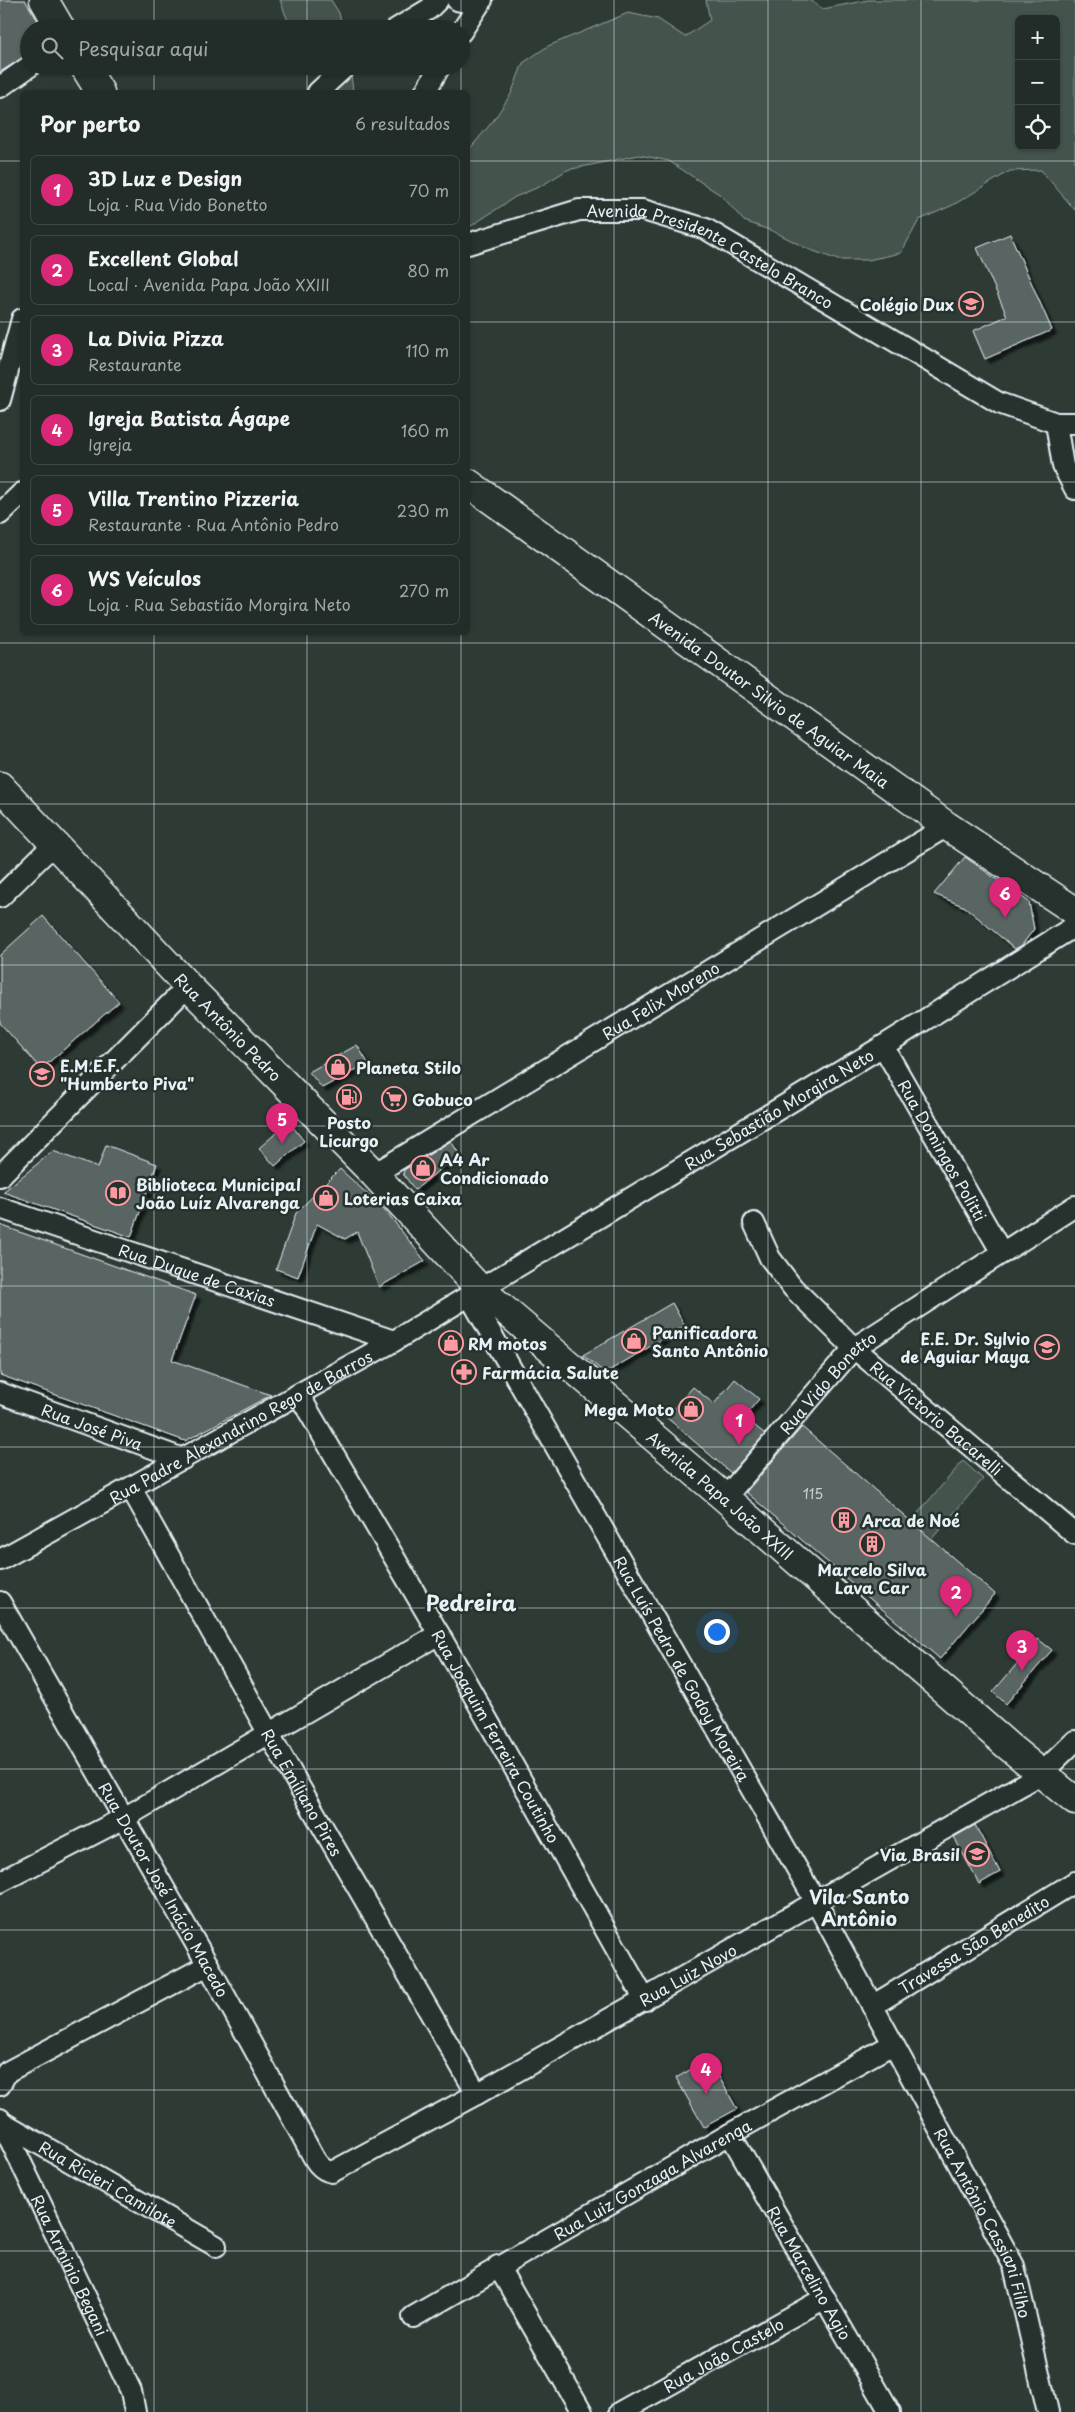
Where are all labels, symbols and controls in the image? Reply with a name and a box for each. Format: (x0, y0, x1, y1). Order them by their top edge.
map controls (1015, 15, 1060, 150)
button: + (1015, 15, 1060, 60)
search box (20, 20, 470, 75)
icon: search (38, 34, 66, 62)
text: Pesquisar aqui (78, 34, 208, 62)
button: − (1015, 60, 1060, 105)
button: locate (1015, 105, 1060, 150)
text: Por perto (40, 107, 140, 139)
text: 6 resultados (355, 111, 450, 135)
text: 3D Luz e Design (88, 164, 242, 192)
text: 1 (53, 178, 61, 202)
text: 70 m (409, 178, 449, 202)
text: Loja · Rua Vido Bonetto (88, 192, 267, 216)
street label: Avenida Presidente Castelo Branco (587, 197, 838, 314)
text: Excellent Global (88, 244, 239, 272)
text: 2 (51, 258, 63, 282)
text: 80 m (407, 258, 449, 282)
text: Local · Avenida Papa João XXIII (88, 272, 330, 296)
school or university icon: Colégio Dux (958, 291, 984, 317)
place label: Colégio Dux (860, 292, 954, 316)
text: La Divia Pizza (88, 324, 224, 352)
text: 3 (52, 338, 62, 362)
text: 110 m (406, 338, 449, 362)
text: Restaurante (88, 352, 182, 376)
text: Igreja Batista Ágape (88, 404, 290, 432)
text: 4 (52, 418, 62, 442)
text: 160 m (401, 418, 449, 442)
text: Igreja (88, 432, 132, 456)
text: Villa Trentino Pizzeria (88, 484, 299, 512)
text: 5 (52, 498, 62, 522)
text: 230 m (397, 498, 449, 522)
text: Restaurante · Rua Antônio Pedro (88, 512, 339, 536)
text: WS Veículos (88, 564, 201, 592)
text: 6 (51, 578, 63, 602)
text: 270 m (399, 578, 449, 602)
text: Loja · Rua Sebastião Morgira Neto (88, 592, 351, 616)
street label: Avenida Doutor Silvio de Aguiar Maia (645, 605, 895, 794)
pin: 6 (989, 877, 1021, 918)
street label: Rua Felix Moreno (597, 955, 724, 1045)
street label: Rua Antônio Pedro (169, 967, 288, 1087)
street label: Rua Sebastião Morgira Neto (679, 1042, 878, 1175)
place label: E.M.E.F. "Humberto Piva" (60, 1053, 194, 1095)
shop icon: Planeta Stilo (325, 1054, 351, 1080)
place label: Planeta Stilo (356, 1055, 461, 1079)
school or university icon: E.M.E.F. "Humberto Piva" (29, 1061, 55, 1087)
street label: Rua Domingos Politti (893, 1075, 993, 1225)
fuel station icon: Posto Licurgo (336, 1084, 362, 1110)
supermarket icon: Gobuco (381, 1086, 407, 1112)
place label: Gobuco (412, 1087, 473, 1111)
pin: 5 (266, 1103, 298, 1144)
place label: Posto Licurgo (319, 1110, 379, 1152)
place label: A4 Ar Condicionado (440, 1147, 549, 1189)
shop icon: A4 Ar Condicionado (410, 1155, 436, 1181)
place label: Biblioteca Municipal João Luíz Alvarenga (136, 1172, 301, 1214)
library icon: Biblioteca Municipal João Luíz Alvarenga (105, 1180, 131, 1206)
shop icon: Loterias Caixa (313, 1185, 339, 1211)
place label: Loterias Caixa (344, 1186, 462, 1210)
street label: Rua Duque de Caxias (116, 1237, 278, 1312)
place label: Panificadora Santo Antônio (652, 1320, 768, 1362)
street label: Rua Vido Bonetto (773, 1325, 881, 1439)
place label: E.E. Dr. Sylvio de Aguiar Maya (900, 1326, 1030, 1368)
shop icon: Panificadora Santo Antônio (621, 1328, 647, 1354)
shop icon: RM motos (438, 1330, 464, 1356)
place label: RM motos (468, 1331, 547, 1355)
school or university icon: E.E. Dr. Sylvio de Aguiar Maya (1034, 1334, 1060, 1360)
street label: Rua Padre Alexandrino Rego de Barros (104, 1344, 376, 1509)
street label: Rua Victorio Bacarelli (865, 1355, 1008, 1481)
pharmacy icon: Farmácia Salute (451, 1359, 477, 1385)
place label: Farmácia Salute (482, 1360, 619, 1384)
shop icon: Mega Moto (678, 1396, 704, 1422)
street label: Rua José Piva (38, 1397, 146, 1456)
place label: Mega Moto (584, 1397, 674, 1421)
pin: 1 (723, 1404, 755, 1445)
street label: Avenida Papa João XXIII (642, 1425, 799, 1565)
house number: 115 (803, 1483, 823, 1504)
building icon: Arca de Noé (831, 1507, 857, 1533)
place label: Arca de Noé (861, 1508, 960, 1532)
building icon: Marcelo Silva Lava Car (859, 1531, 885, 1557)
street label: Rua Luís Pedro de Godoy Moreira (608, 1551, 756, 1785)
place label: Marcelo Silva Lava Car (817, 1557, 927, 1599)
pin: 2 (940, 1576, 972, 1617)
district label: Pedreira (425, 1586, 517, 1618)
your location (704, 1619, 730, 1645)
street label: Rua Joaquim Ferreira Coutinho (427, 1625, 566, 1847)
pin: 3 (1006, 1630, 1038, 1671)
street label: Rua Emíliano Pires (256, 1724, 349, 1860)
street label: Rua Doutor José Inácio Macedo (94, 1777, 235, 2001)
school or university icon: Via Brasil (964, 1841, 990, 1867)
place label: Via Brasil (880, 1842, 960, 1866)
district label: Vila Santo Antônio (809, 1882, 909, 1932)
street label: Travessa São Benedito (894, 1889, 1054, 1999)
street label: Rua Luiz Novo (635, 1937, 741, 2012)
pin: 4 (690, 2053, 722, 2094)
street label: Rua Luiz Gonzaga Alvarenga (549, 2113, 755, 2246)
street label: Rua Antônio Cassiani Filho (929, 2123, 1038, 2320)
street label: Rua Ricieri Camilote (35, 2134, 182, 2233)
street label: Rua Arminio Begani (26, 2190, 115, 2340)
street label: Rua Marcelino Agio (762, 2201, 858, 2344)
street label: Rua João Castelo (658, 2311, 788, 2398)

